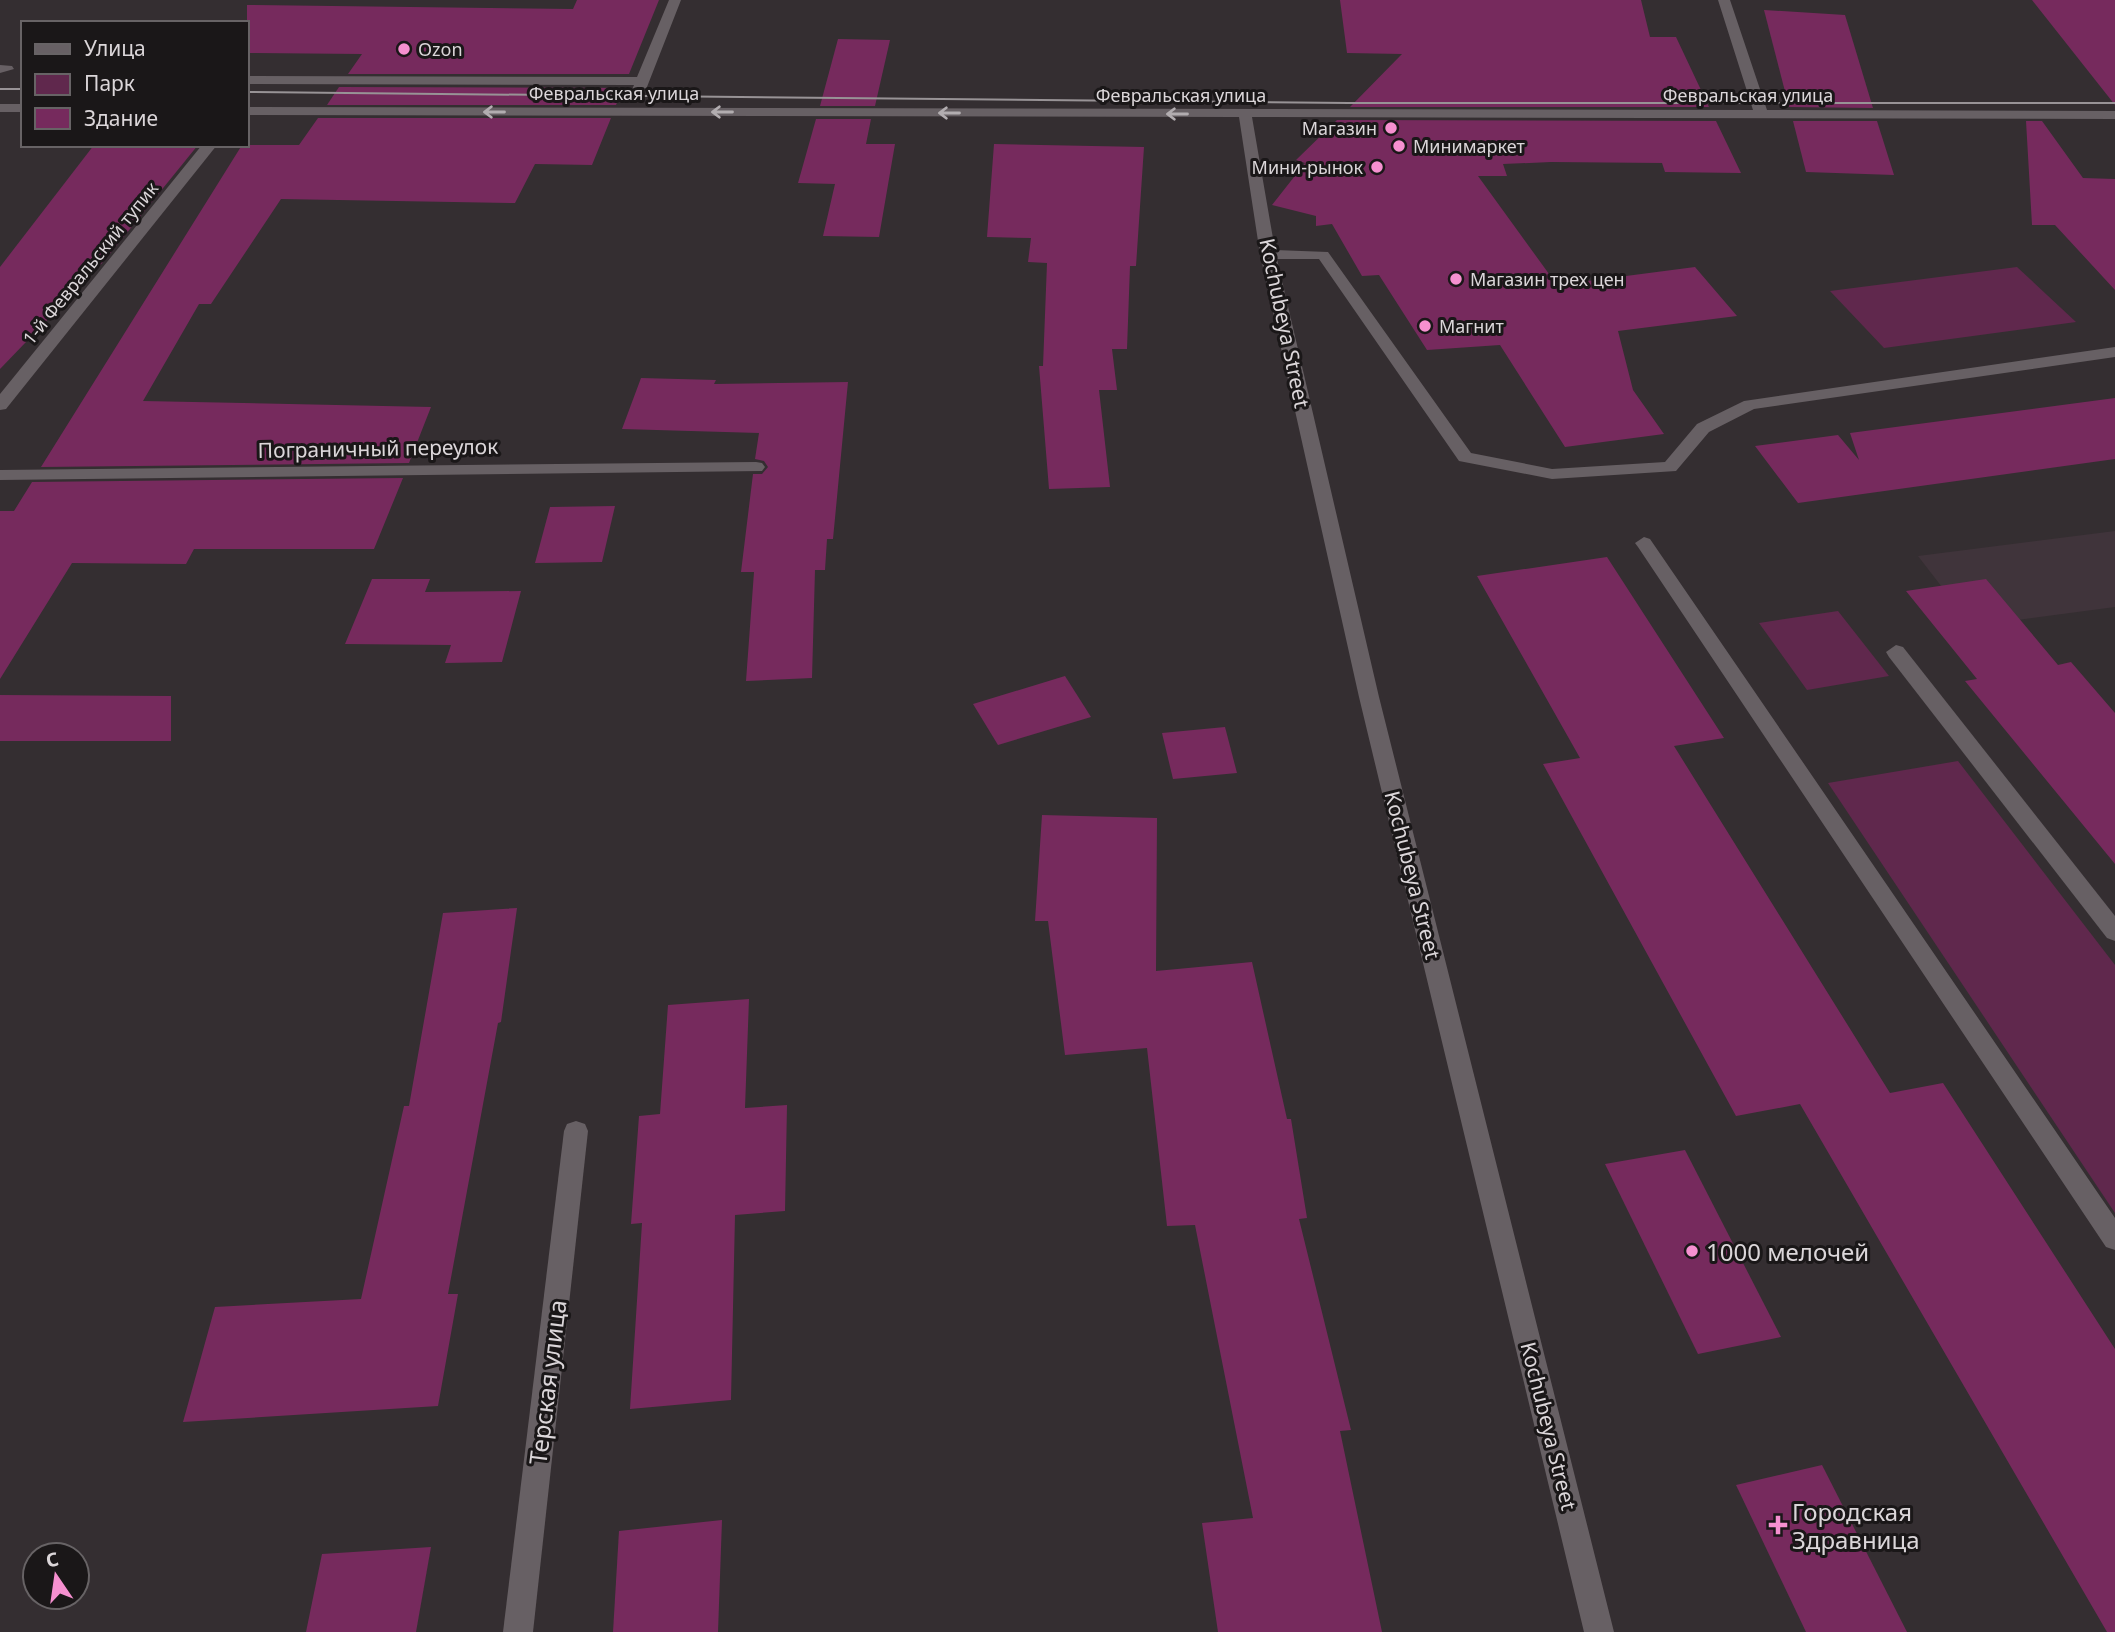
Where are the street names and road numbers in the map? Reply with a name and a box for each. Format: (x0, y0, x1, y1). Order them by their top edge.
street label: Февральская улица (529, 81, 699, 105)
street label: Февральская улица (1096, 83, 1266, 107)
street label: Февральская улица (1663, 83, 1833, 107)
street label: 1-й Февральский тупик (17, 176, 163, 349)
street label: Kochubeya Street (1253, 236, 1317, 411)
street label: Пограничный переулок (257, 432, 499, 464)
street label: Kochubeya Street (1379, 788, 1448, 963)
street label: Терская улица (521, 1298, 573, 1466)
street label: Kochubeya Street (1515, 1339, 1584, 1514)

